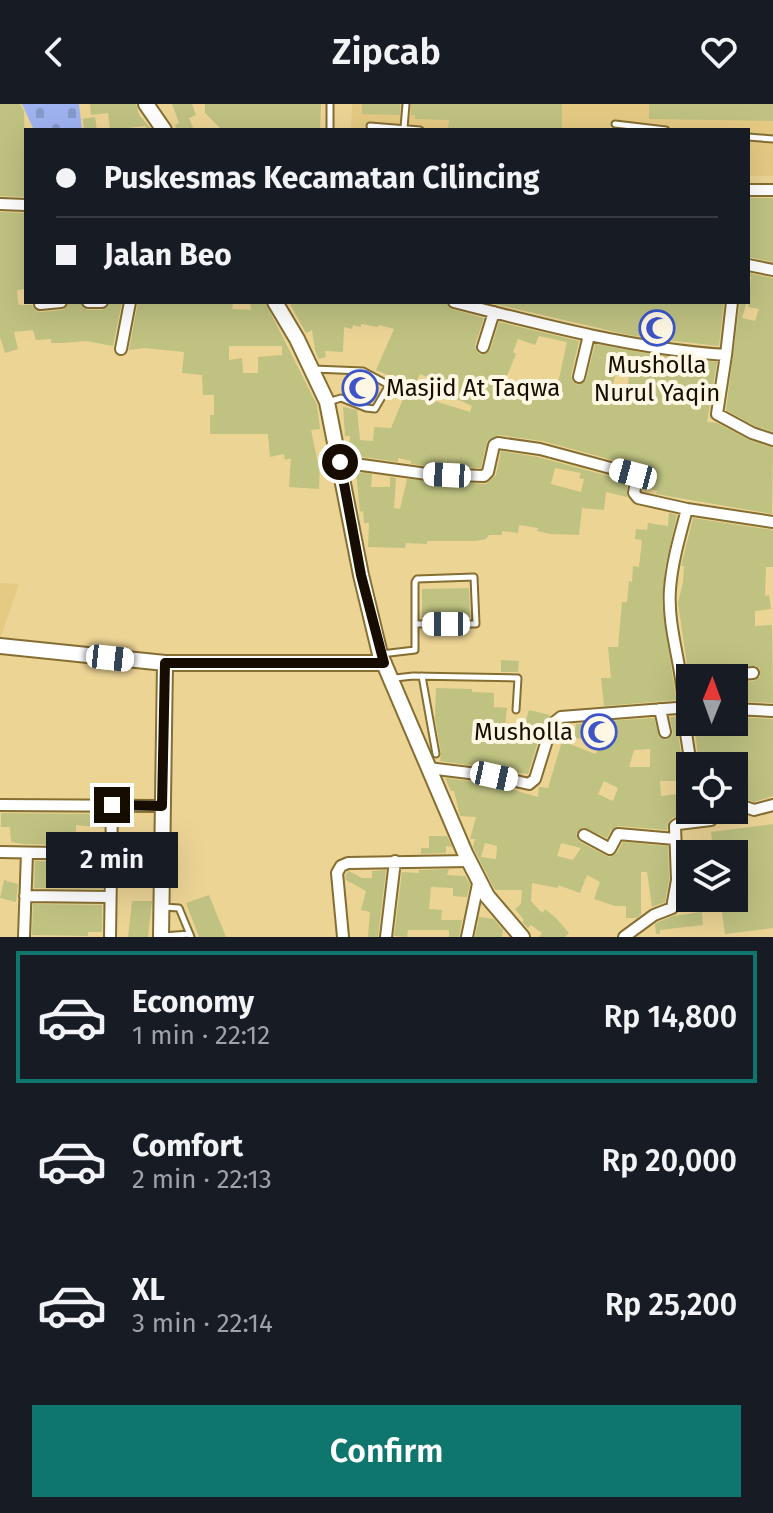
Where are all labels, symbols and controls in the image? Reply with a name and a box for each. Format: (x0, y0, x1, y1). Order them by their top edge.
icon: back (32, 30, 76, 74)
text: Zipcab (332, 30, 441, 74)
icon: heart (697, 30, 741, 74)
text: Puskesmas Kecamatan Cilincing (104, 160, 540, 196)
text: Jalan Beo (104, 237, 232, 273)
mosque icon: Musholla Nurul Yaqin (638, 309, 676, 347)
place label: Musholla Nurul Yaqin (594, 351, 720, 407)
mosque icon: Masjid At Taqwa (341, 369, 379, 407)
place label: Masjid At Taqwa (386, 374, 560, 402)
route start (322, 444, 358, 480)
car (607, 456, 659, 492)
car (422, 462, 472, 488)
car (422, 612, 470, 636)
car (85, 644, 135, 672)
north arrow (676, 664, 748, 736)
map controls (676, 664, 748, 912)
mosque icon: Musholla (580, 713, 618, 751)
place label: Musholla (474, 718, 573, 746)
button: locate (676, 752, 748, 824)
car (468, 759, 520, 793)
route end (94, 787, 130, 823)
callout: 2 min (46, 833, 178, 889)
button: layers (676, 840, 748, 912)
text: 2 min (80, 844, 144, 875)
icon: car (36, 981, 108, 1053)
text: Economy (132, 984, 254, 1020)
text: Rp 14,800 (604, 999, 737, 1035)
text: 1 min · 22:12 (132, 1020, 270, 1051)
icon: car (36, 1125, 108, 1197)
text: Comfort (132, 1128, 243, 1164)
text: Rp 20,000 (602, 1143, 737, 1179)
text: 2 min · 22:13 (132, 1164, 272, 1195)
icon: car (36, 1269, 108, 1341)
text: XL (132, 1272, 165, 1308)
text: Rp 25,200 (605, 1287, 737, 1323)
text: 3 min · 22:14 (132, 1308, 273, 1339)
button: Confirm (32, 1405, 741, 1497)

